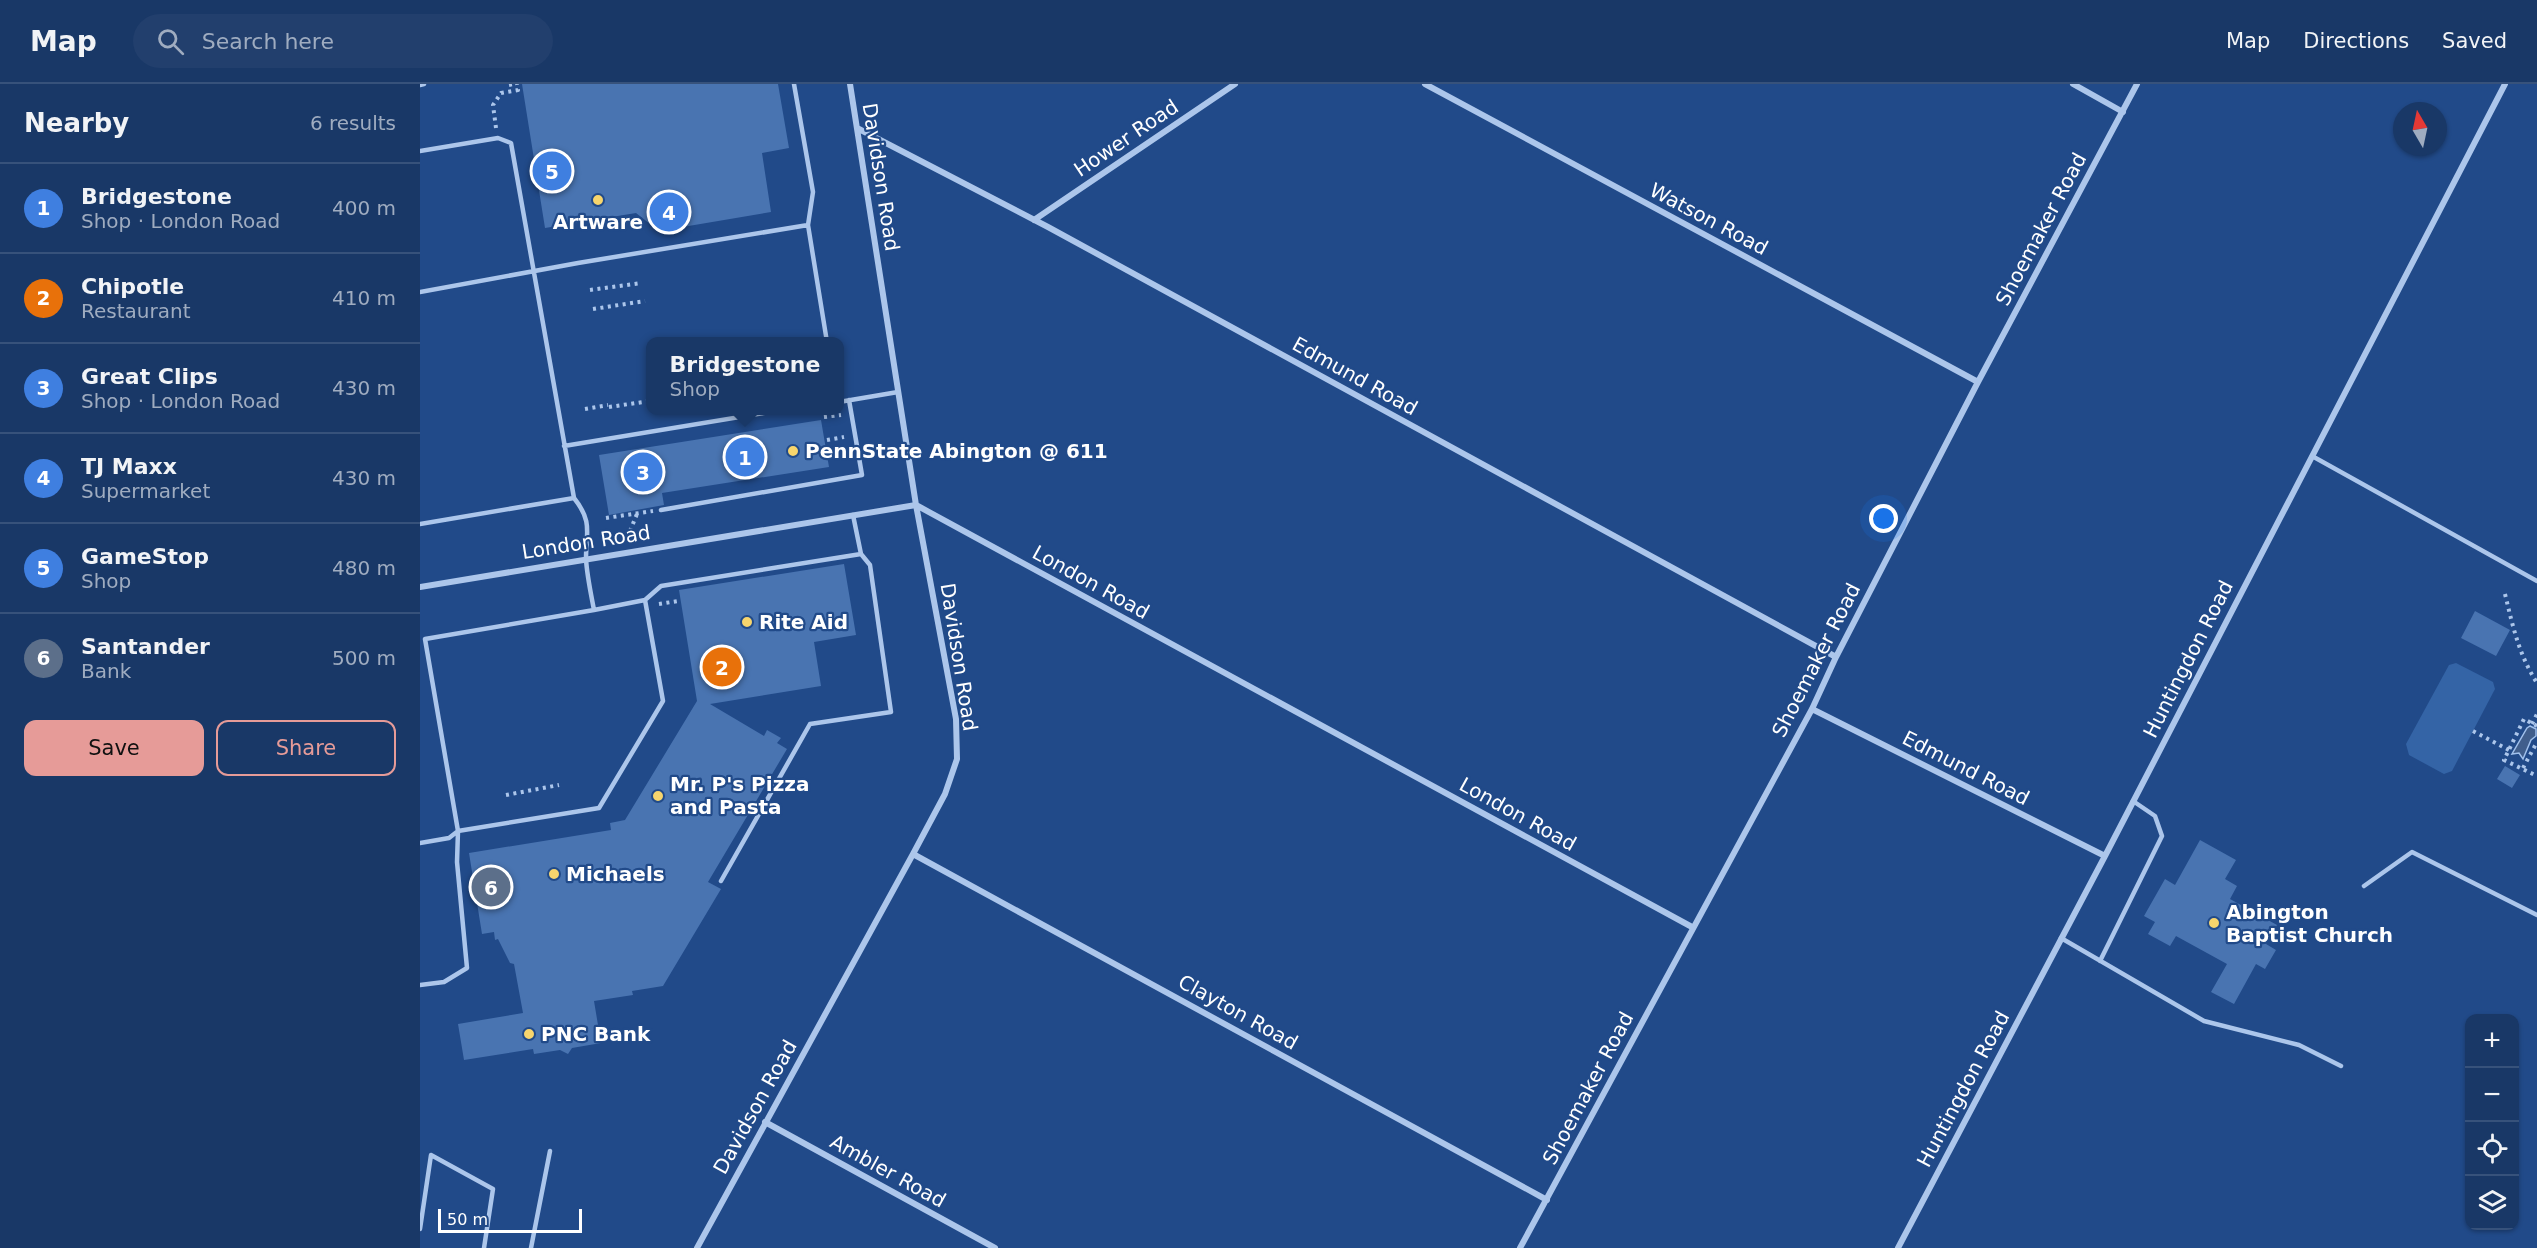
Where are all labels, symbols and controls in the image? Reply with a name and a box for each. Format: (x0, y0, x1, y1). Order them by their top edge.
search box (133, 14, 553, 68)
text: Map (30, 25, 97, 58)
icon: search (154, 25, 187, 58)
text: Search here (202, 29, 334, 54)
text: Map (2226, 29, 2270, 53)
text: Directions (2303, 29, 2409, 53)
text: Saved (2442, 29, 2507, 53)
street label: Hower Road (1069, 94, 1183, 182)
street label: Davidson Road (857, 101, 905, 253)
north arrow (2393, 102, 2447, 156)
text: Nearby (24, 108, 129, 138)
text: 6 results (310, 111, 396, 135)
pin: 5 (532, 148, 572, 194)
street label: Shoemaker Road (1991, 148, 2091, 310)
street label: Watson Road (1646, 178, 1772, 260)
text: Bridgestone (81, 184, 232, 209)
pin: 4 (650, 190, 688, 234)
marker: Artware (591, 193, 605, 207)
text: 1 (37, 196, 50, 220)
text: 400 m (332, 196, 396, 220)
text: Shop · London Road (81, 209, 280, 233)
place label: Artware (553, 210, 643, 234)
text: Chipotle (81, 274, 184, 299)
text: 2 (37, 286, 50, 310)
text: 410 m (332, 286, 396, 310)
text: Restaurant (81, 299, 191, 323)
street label: Edmund Road (1288, 332, 1422, 420)
popup (646, 337, 844, 415)
text: Bridgestone (670, 352, 820, 377)
text: Great Clips (81, 364, 218, 389)
text: 3 (37, 376, 50, 400)
text: 430 m (332, 376, 396, 400)
text: Shop (670, 377, 720, 401)
text: Shop · London Road (81, 389, 280, 413)
pin: 1 (726, 434, 764, 479)
place label: PennState Abington @ 611 (805, 439, 1108, 463)
marker: PennState Abington @ 611 (786, 444, 800, 458)
pin: 3 (624, 450, 662, 494)
text: TJ Maxx (81, 454, 177, 479)
text: 4 (37, 466, 50, 490)
text: 430 m (332, 466, 396, 490)
text: Supermarket (81, 479, 210, 503)
your location (1869, 504, 1898, 533)
street label: London Road (520, 520, 652, 564)
street label: London Road (1028, 540, 1154, 624)
text: GameStop (81, 544, 209, 569)
text: 5 (37, 556, 50, 580)
text: 480 m (332, 556, 396, 580)
text: Shop (81, 569, 131, 593)
street label: Huntingdon Road (2138, 576, 2238, 742)
street label: Shoemaker Road (1767, 579, 1865, 741)
street label: Davidson Road (935, 581, 983, 733)
place label: Rite Aid (759, 610, 848, 634)
marker: Rite Aid (740, 615, 754, 629)
text: Santander (81, 634, 210, 659)
pin: 2 (702, 644, 742, 690)
text: 6 (37, 646, 50, 670)
text: 500 m (332, 646, 396, 670)
text: Bank (81, 659, 131, 683)
button: Save (24, 720, 204, 776)
button: Share (216, 720, 396, 776)
street label: Edmund Road (1898, 726, 2034, 810)
place label: Mr. P's Pizza and Pasta (670, 772, 809, 819)
street label: London Road (1455, 772, 1581, 856)
marker: Mr. P's Pizza and Pasta (651, 789, 665, 803)
place label: Michaels (566, 862, 665, 886)
pin: 6 (472, 864, 510, 910)
marker: Michaels (547, 867, 561, 881)
place label: Abington Baptist Church (2226, 900, 2393, 947)
marker: Abington Baptist Church (2207, 916, 2221, 930)
street label: Clayton Road (1174, 969, 1302, 1055)
street label: Shoemaker Road (1538, 1007, 1638, 1169)
street label: Huntingdon Road (1912, 1007, 2014, 1171)
map controls (2465, 1014, 2519, 1230)
button: + (2465, 1014, 2519, 1068)
place label: PNC Bank (541, 1022, 651, 1046)
marker: PNC Bank (522, 1027, 536, 1041)
street label: Davidson Road (708, 1036, 802, 1178)
button: − (2465, 1068, 2519, 1122)
button: locate (2465, 1122, 2519, 1176)
street label: Ambler Road (826, 1129, 950, 1213)
button: layers (2465, 1176, 2519, 1230)
scale bar (438, 1206, 582, 1234)
text: 50 m (447, 1210, 488, 1229)

